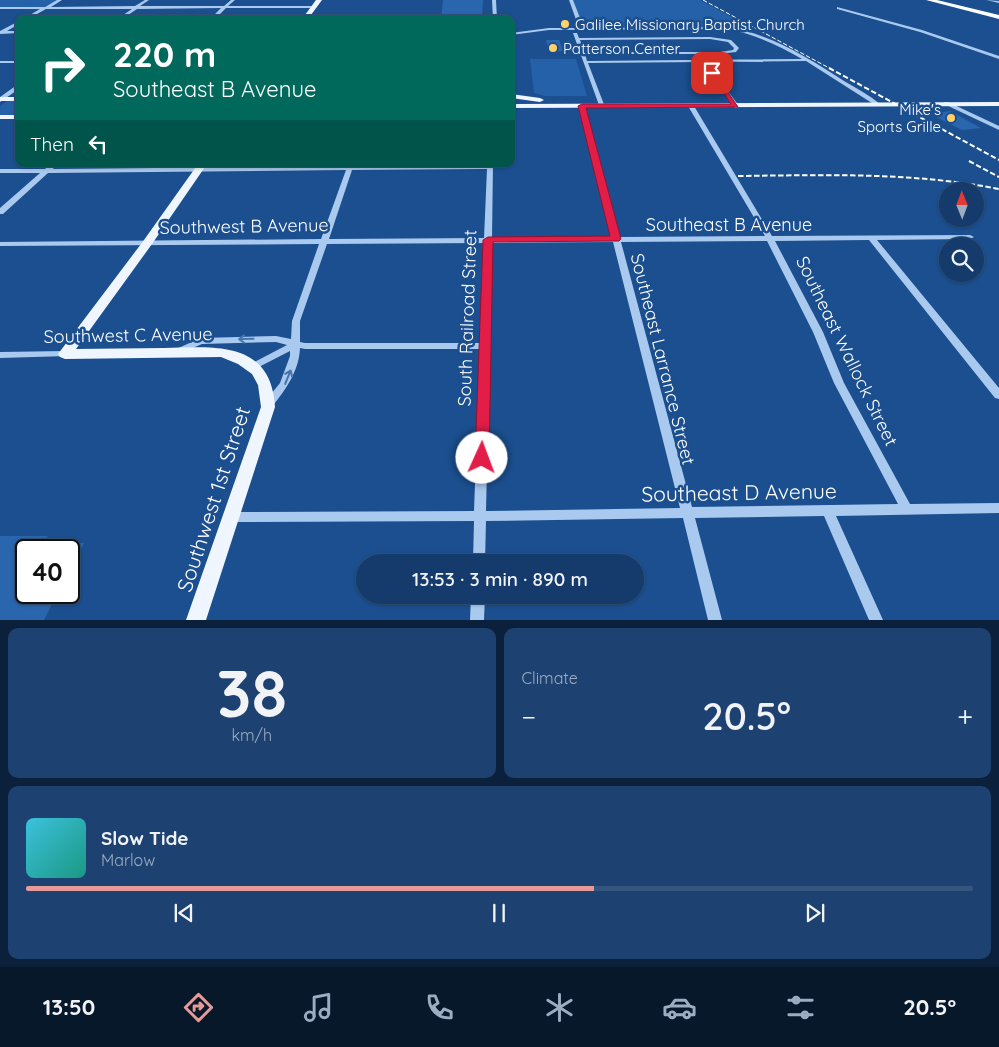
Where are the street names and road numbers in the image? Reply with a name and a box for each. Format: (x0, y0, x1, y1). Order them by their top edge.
street label: Southwest B Avenue (159, 213, 329, 239)
street label: Southeast B Avenue (646, 213, 812, 236)
street label: South Railroad Street (452, 229, 482, 407)
street label: Southeast Larrance Street (626, 251, 700, 467)
street label: Southeast Wallock Street (791, 252, 903, 450)
street label: Southwest C Avenue (43, 322, 213, 348)
street label: Southwest 1st Street (171, 403, 255, 595)
street label: Southeast D Avenue (641, 477, 837, 507)

